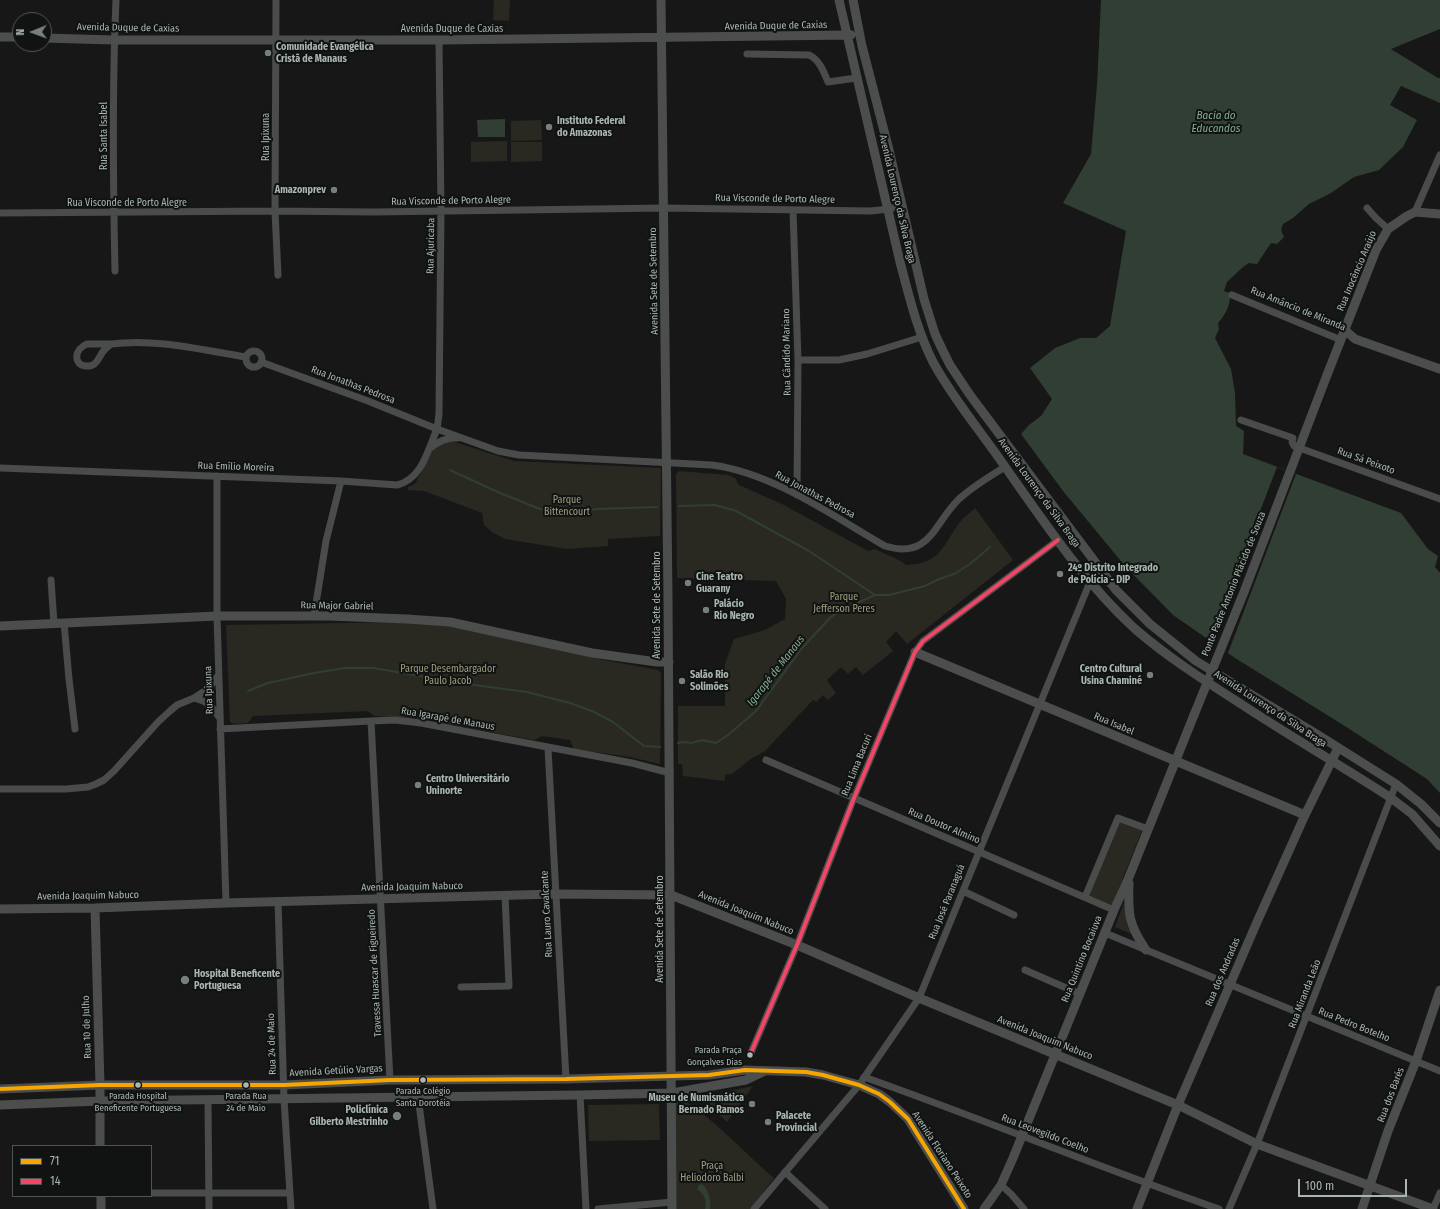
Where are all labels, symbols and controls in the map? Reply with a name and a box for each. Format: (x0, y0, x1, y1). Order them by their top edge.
north arrow (12, 12, 52, 52)
street label: Avenida Duque de Caxias (725, 19, 827, 33)
street label: Avenida Duque de Caxias (77, 21, 179, 35)
street label: Avenida Duque de Caxias (401, 23, 503, 35)
text: N (14, 29, 27, 36)
place label: Comunidade Evangélica Cristã de Manaus (276, 41, 374, 64)
marker: Comunidade Evangélica Cristã de Manaus (263, 48, 273, 58)
street label: Rua Santa Isabel (98, 102, 110, 170)
water label: Bacia do Educandos (1192, 109, 1240, 135)
street label: Rua Ipixuna (260, 113, 272, 161)
place label: Instituto Federal do Amazonas (557, 115, 626, 138)
marker: Instituto Federal do Amazonas (544, 122, 554, 132)
street label: Avenida Lourenço da Silva Braga (876, 133, 918, 265)
place label: Amazonprev (275, 184, 326, 196)
marker: Amazonprev (329, 185, 339, 195)
street label: Rua Visconde de Porto Alegre (715, 192, 835, 206)
street label: Rua Visconde de Porto Alegre (391, 194, 511, 208)
street label: Rua Visconde de Porto Alegre (67, 197, 187, 209)
street label: Rua Ajuricaba (425, 218, 437, 274)
street label: Avenida Sete de Setembro (647, 227, 661, 335)
street label: Rua Inocêncio Araújo (1335, 229, 1379, 313)
street label: Rua Amâncio de Miranda (1249, 284, 1347, 334)
street label: Rua Cândido Mariano (780, 308, 794, 396)
street label: Rua Jonathas Pedrosa (309, 363, 397, 407)
street label: Avenida Lourenço da Silva Braga (995, 436, 1083, 550)
street label: Rua Sá Peixoto (1336, 445, 1396, 477)
street label: Rua Emílio Moreira (197, 460, 275, 474)
street label: Rua Jonathas Pedrosa (773, 469, 857, 521)
park label: Parque Bittencourt (544, 494, 590, 518)
street label: Ponte Padre Antonio Plácido de Souza (1199, 510, 1269, 658)
street label: Avenida Sete de Setembro (651, 551, 663, 659)
place label: 24º Distrito Integrado de Polícia - DIP (1068, 562, 1158, 586)
marker: 24º Distrito Integrado de Polícia - DIP (1055, 569, 1065, 579)
place label: Cine Teatro Guarany (696, 571, 743, 594)
marker: Cine Teatro Guarany (683, 578, 693, 588)
park label: Parque Jefferson Peres (813, 591, 875, 614)
place label: Palácio Rio Negro (714, 598, 754, 622)
street label: Rua Major Gabriel (300, 599, 374, 613)
marker: Palácio Rio Negro (701, 605, 711, 615)
water label: Igarapé de Manaus (744, 633, 808, 709)
park label: Parque Desembargador Paulo Jacob (400, 663, 496, 686)
place label: Centro Cultural Usina Chaminé (1080, 663, 1142, 686)
street label: Rua Ipixuna (202, 666, 216, 714)
street label: Avenida Lourenço da Silva Braga (1211, 668, 1329, 750)
place label: Salão Rio Solimões (690, 669, 729, 692)
marker: Centro Cultural Usina Chaminé (1145, 670, 1155, 680)
marker: Salão Rio Solimões (677, 676, 687, 686)
street label: Rua Igarapé de Manaus (400, 705, 496, 733)
street label: Rua Isabel (1092, 710, 1136, 738)
street label: Rua Lima Bacuri (839, 732, 875, 798)
place label: Centro Universitário Uninorte (426, 773, 510, 796)
marker: Centro Universitário Uninorte (413, 780, 423, 790)
street label: Rua Doutor Almino (906, 805, 982, 847)
street label: Rua José Paranaguá (926, 863, 968, 941)
street label: Rua Lauro Cavalcante (539, 870, 555, 958)
street label: Avenida Sete de Setembro (654, 875, 666, 983)
street label: Avenida Joaquim Nabuco (361, 880, 463, 894)
street label: Avenida Joaquim Nabuco (697, 888, 795, 938)
street label: Avenida Joaquim Nabuco (37, 889, 139, 903)
street label: Travessa Huascar de Figueiredo (366, 909, 384, 1037)
street label: Rua Quintino Bocaiuva (1059, 914, 1105, 1004)
street label: Rua dos Andradas (1203, 936, 1243, 1008)
street label: Rua Miranda Leão (1286, 958, 1324, 1030)
place label: Hospital Beneficente Portuguesa (194, 968, 280, 992)
marker: Hospital Beneficente Portuguesa (179, 974, 191, 986)
street label: Rua 10 de Julho (80, 995, 94, 1059)
street label: Rua Pedro Botelho (1317, 1005, 1391, 1045)
street label: Rua 24 de Maio (265, 1013, 279, 1075)
street label: Avenida Joaquim Nabuco (996, 1013, 1094, 1063)
place label: Parada Praça Gonçalves Dias (687, 1045, 742, 1066)
marker: Parada Praça Gonçalves Dias (745, 1050, 755, 1060)
street label: Avenida Getúlio Vargas (289, 1063, 383, 1079)
street label: Rua dos Barés (1375, 1066, 1407, 1124)
marker: Parada Colégio Santa Dorotéia (418, 1075, 428, 1085)
marker: Parada Hospital Beneficente Portuguesa (133, 1080, 143, 1090)
marker: Parada Rua 24 de Maio (241, 1080, 251, 1090)
place label: Parada Colégio Santa Dorotéia (396, 1086, 450, 1107)
place label: Parada Hospital Beneficente Portuguesa (95, 1091, 181, 1112)
place label: Parada Rua 24 de Maio (225, 1091, 267, 1112)
place label: Museu de Numismática Bernado Ramos (649, 1092, 744, 1116)
marker: Museu de Numismática Bernado Ramos (747, 1099, 757, 1109)
place label: Policlínica Gilberto Mestrinho (310, 1104, 388, 1128)
street label: Avenida Floriano Peixoto (909, 1109, 975, 1201)
marker: Policlínica Gilberto Mestrinho (391, 1110, 403, 1122)
place label: Palacete Provincial (776, 1110, 817, 1134)
street label: Rua Leovegildo Coelho (1000, 1112, 1090, 1156)
marker: Palacete Provincial (763, 1117, 773, 1127)
legend (12, 1145, 152, 1197)
text: 71 (50, 1154, 59, 1168)
park label: Praça Heliodoro Balbi (680, 1160, 744, 1184)
scale bar (1300, 1171, 1409, 1197)
text: 14 (50, 1174, 61, 1188)
text: 100 m (1305, 1179, 1334, 1193)

